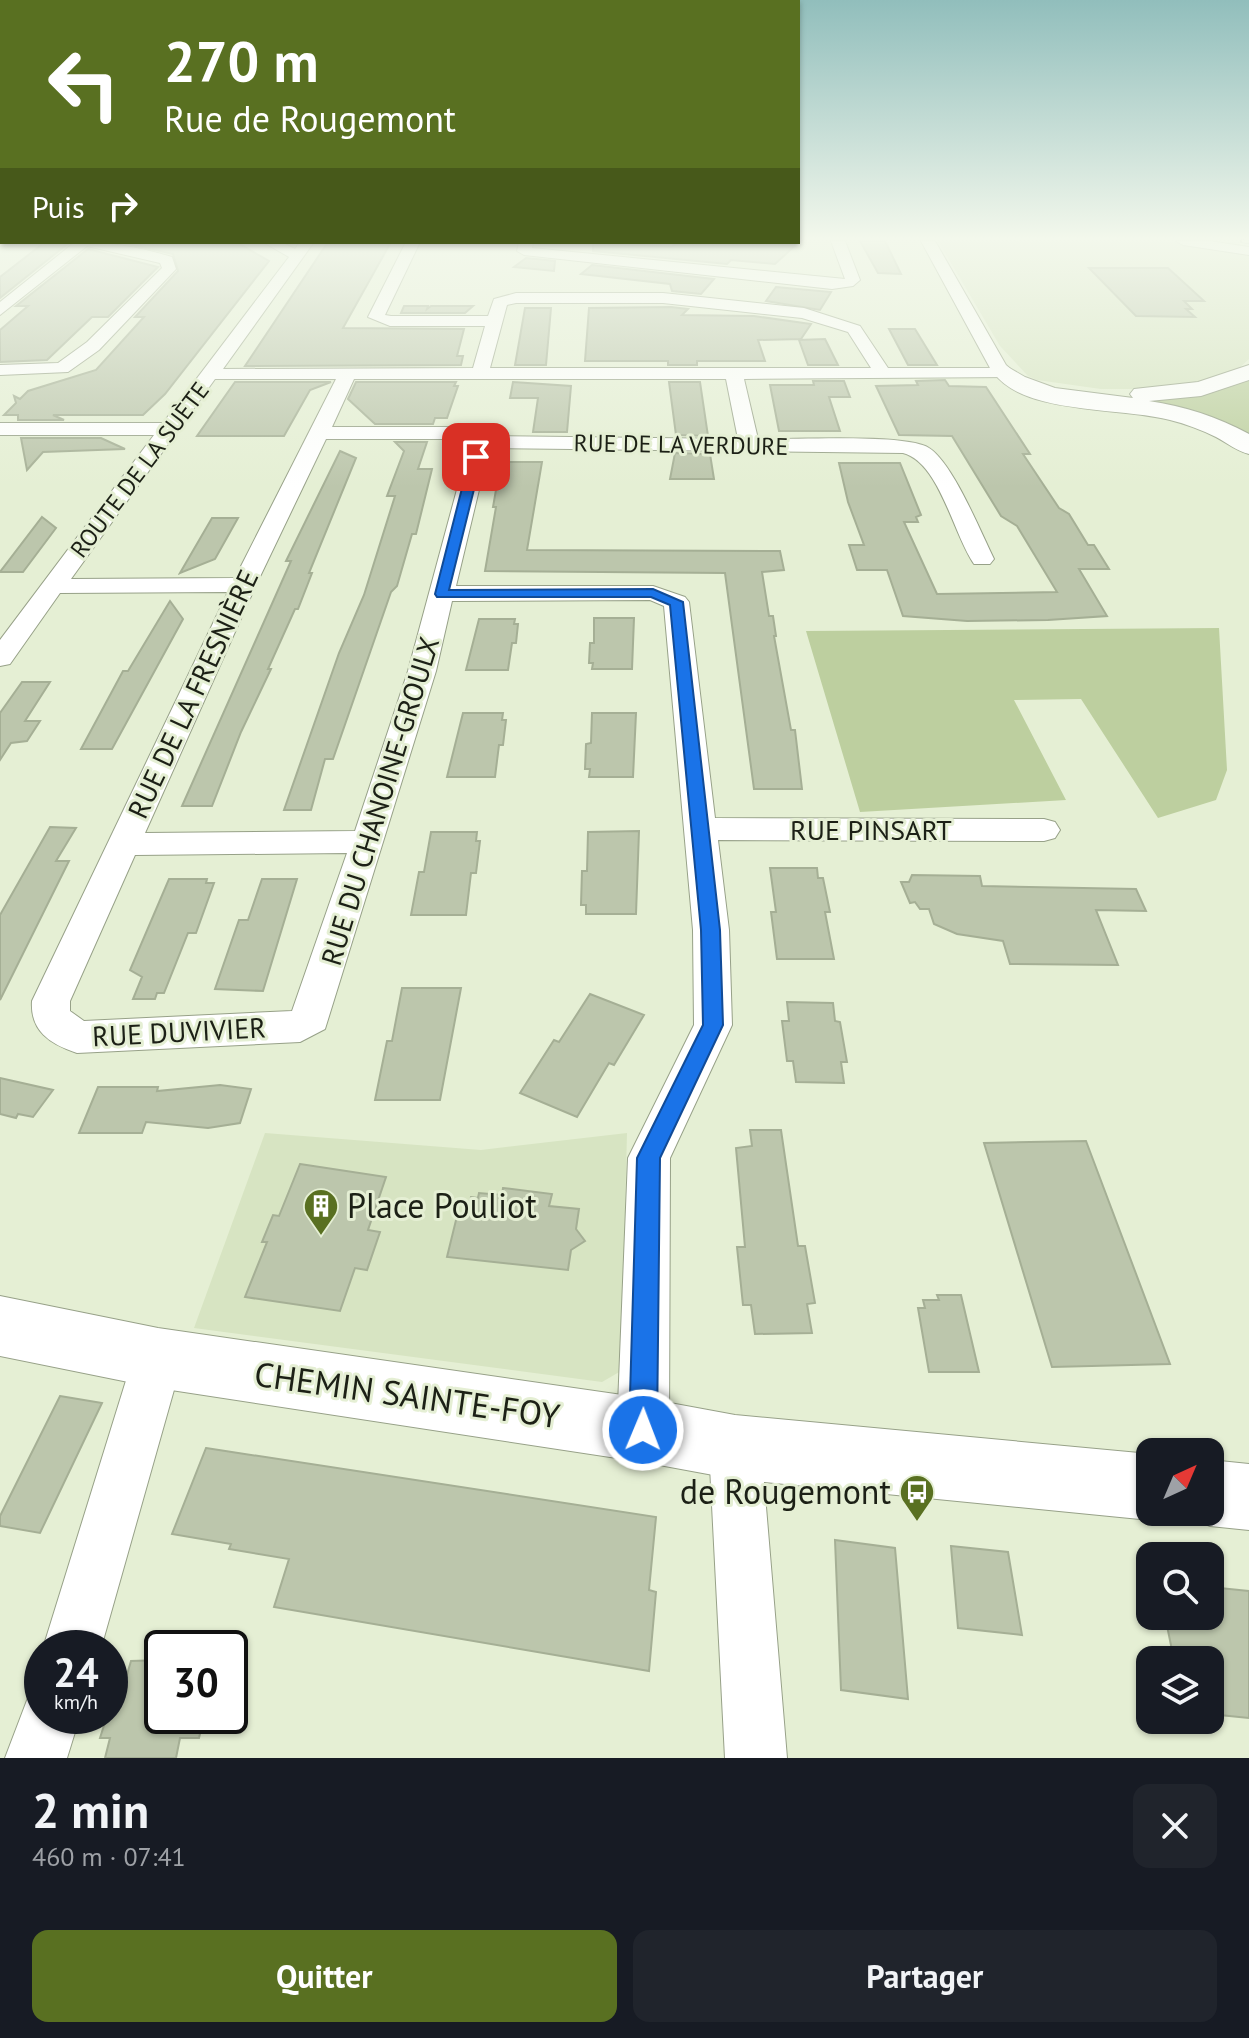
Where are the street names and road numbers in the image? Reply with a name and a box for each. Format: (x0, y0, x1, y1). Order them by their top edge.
street label: ROUTE DE LA SUÈTE (63, 376, 216, 564)
street label: RUE DE LA VERDURE (573, 427, 789, 462)
street label: RUE DE LA FRESNIÈRE (119, 564, 266, 824)
street label: RUE DU CHANOINE-GROULX (312, 632, 447, 970)
street label: RUE PINSART (790, 811, 952, 848)
street label: RUE DUVIVIER (91, 1008, 267, 1055)
street label: CHEMIN SAINTE-FOY (252, 1351, 563, 1437)

